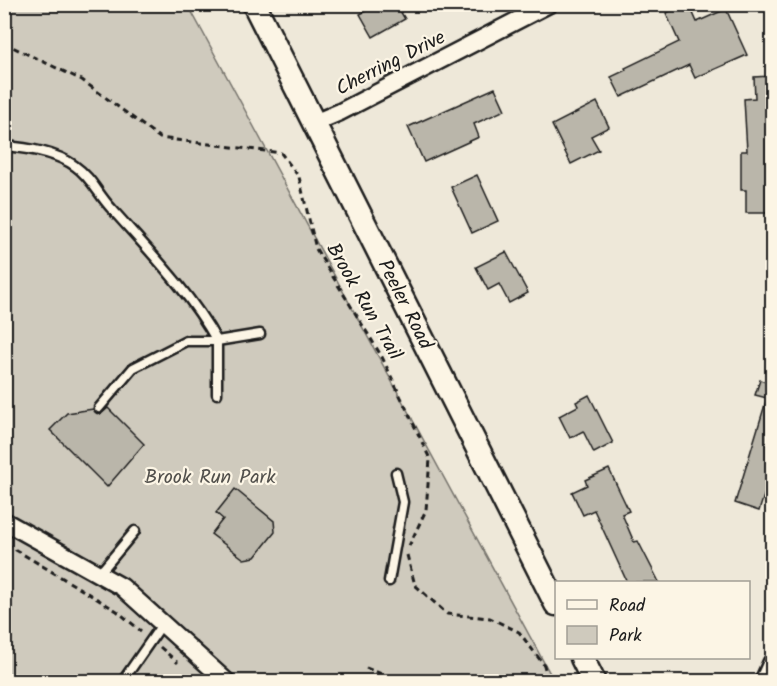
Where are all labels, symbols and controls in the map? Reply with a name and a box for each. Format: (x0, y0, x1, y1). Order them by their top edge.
street label: Cherring Drive (330, 22, 451, 105)
street label: Brook Run Trail (317, 237, 410, 367)
street label: Peeler Road (368, 254, 441, 357)
park label: Brook Run Park (144, 462, 276, 494)
legend (555, 581, 750, 659)
text: Road (609, 592, 646, 621)
text: Park (609, 622, 642, 651)

